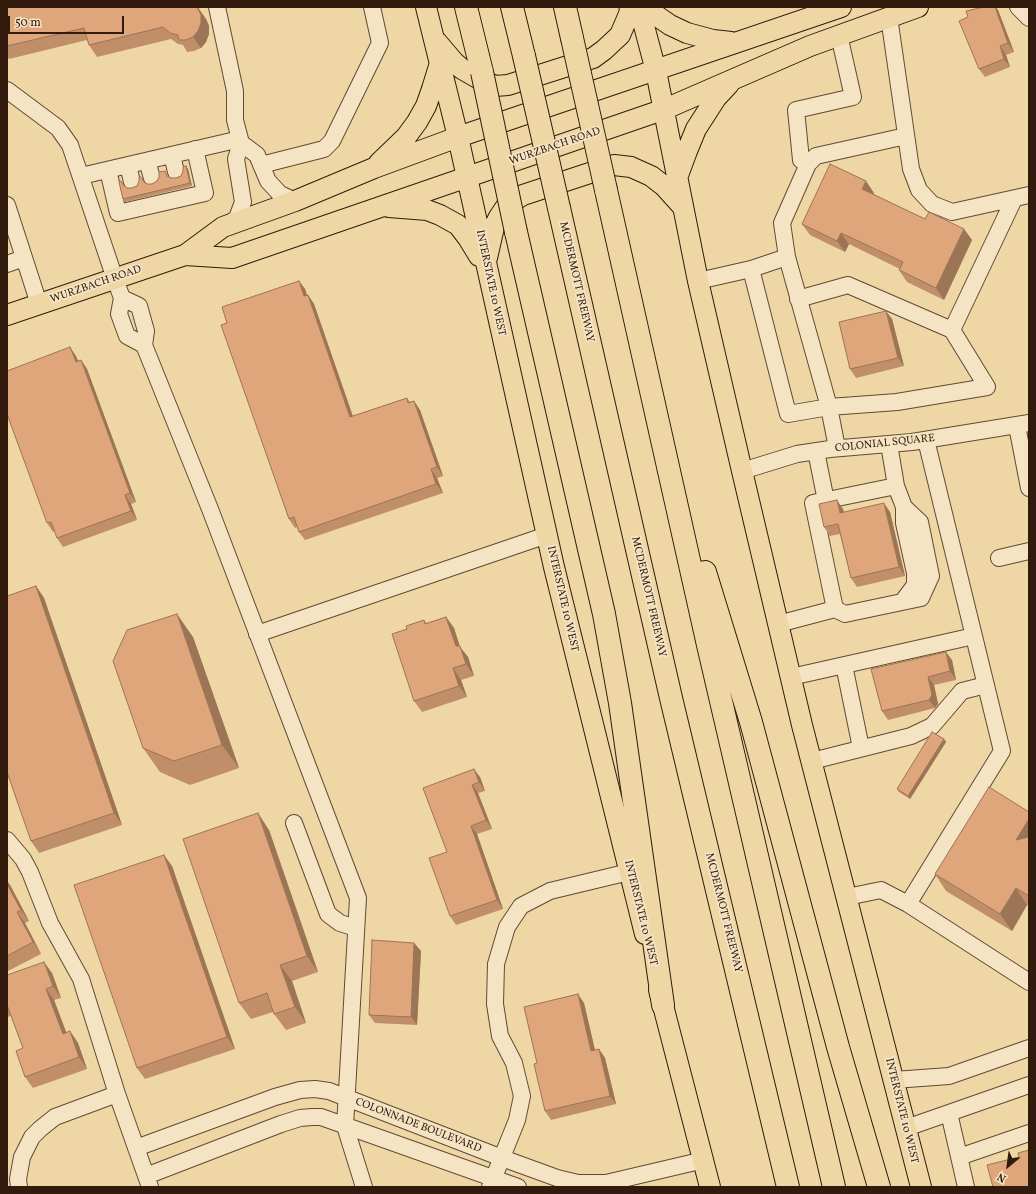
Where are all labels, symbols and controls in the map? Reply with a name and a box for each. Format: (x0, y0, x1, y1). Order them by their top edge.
scale bar (10, 8, 126, 34)
text: 50 m (15, 15, 41, 31)
street label: WURZBACH ROAD (508, 125, 602, 169)
street label: MCDERMOTT FREEWAY (556, 221, 596, 343)
street label: INTERSTATE 10 WEST (472, 229, 508, 337)
street label: WURZBACH ROAD (49, 263, 143, 307)
street label: COLONIAL SQUARE (834, 432, 936, 456)
street label: MCDERMOTT FREEWAY (628, 536, 668, 658)
street label: INTERSTATE 10 WEST (543, 545, 581, 653)
street label: MCDERMOTT FREEWAY (702, 852, 744, 974)
street label: INTERSTATE 10 WEST (620, 859, 660, 967)
street label: INTERSTATE 10 WEST (881, 1057, 921, 1165)
street label: COLONNADE BOULEVARD (353, 1096, 483, 1156)
north arrow (988, 1146, 1028, 1186)
text: N (995, 1168, 1009, 1185)

